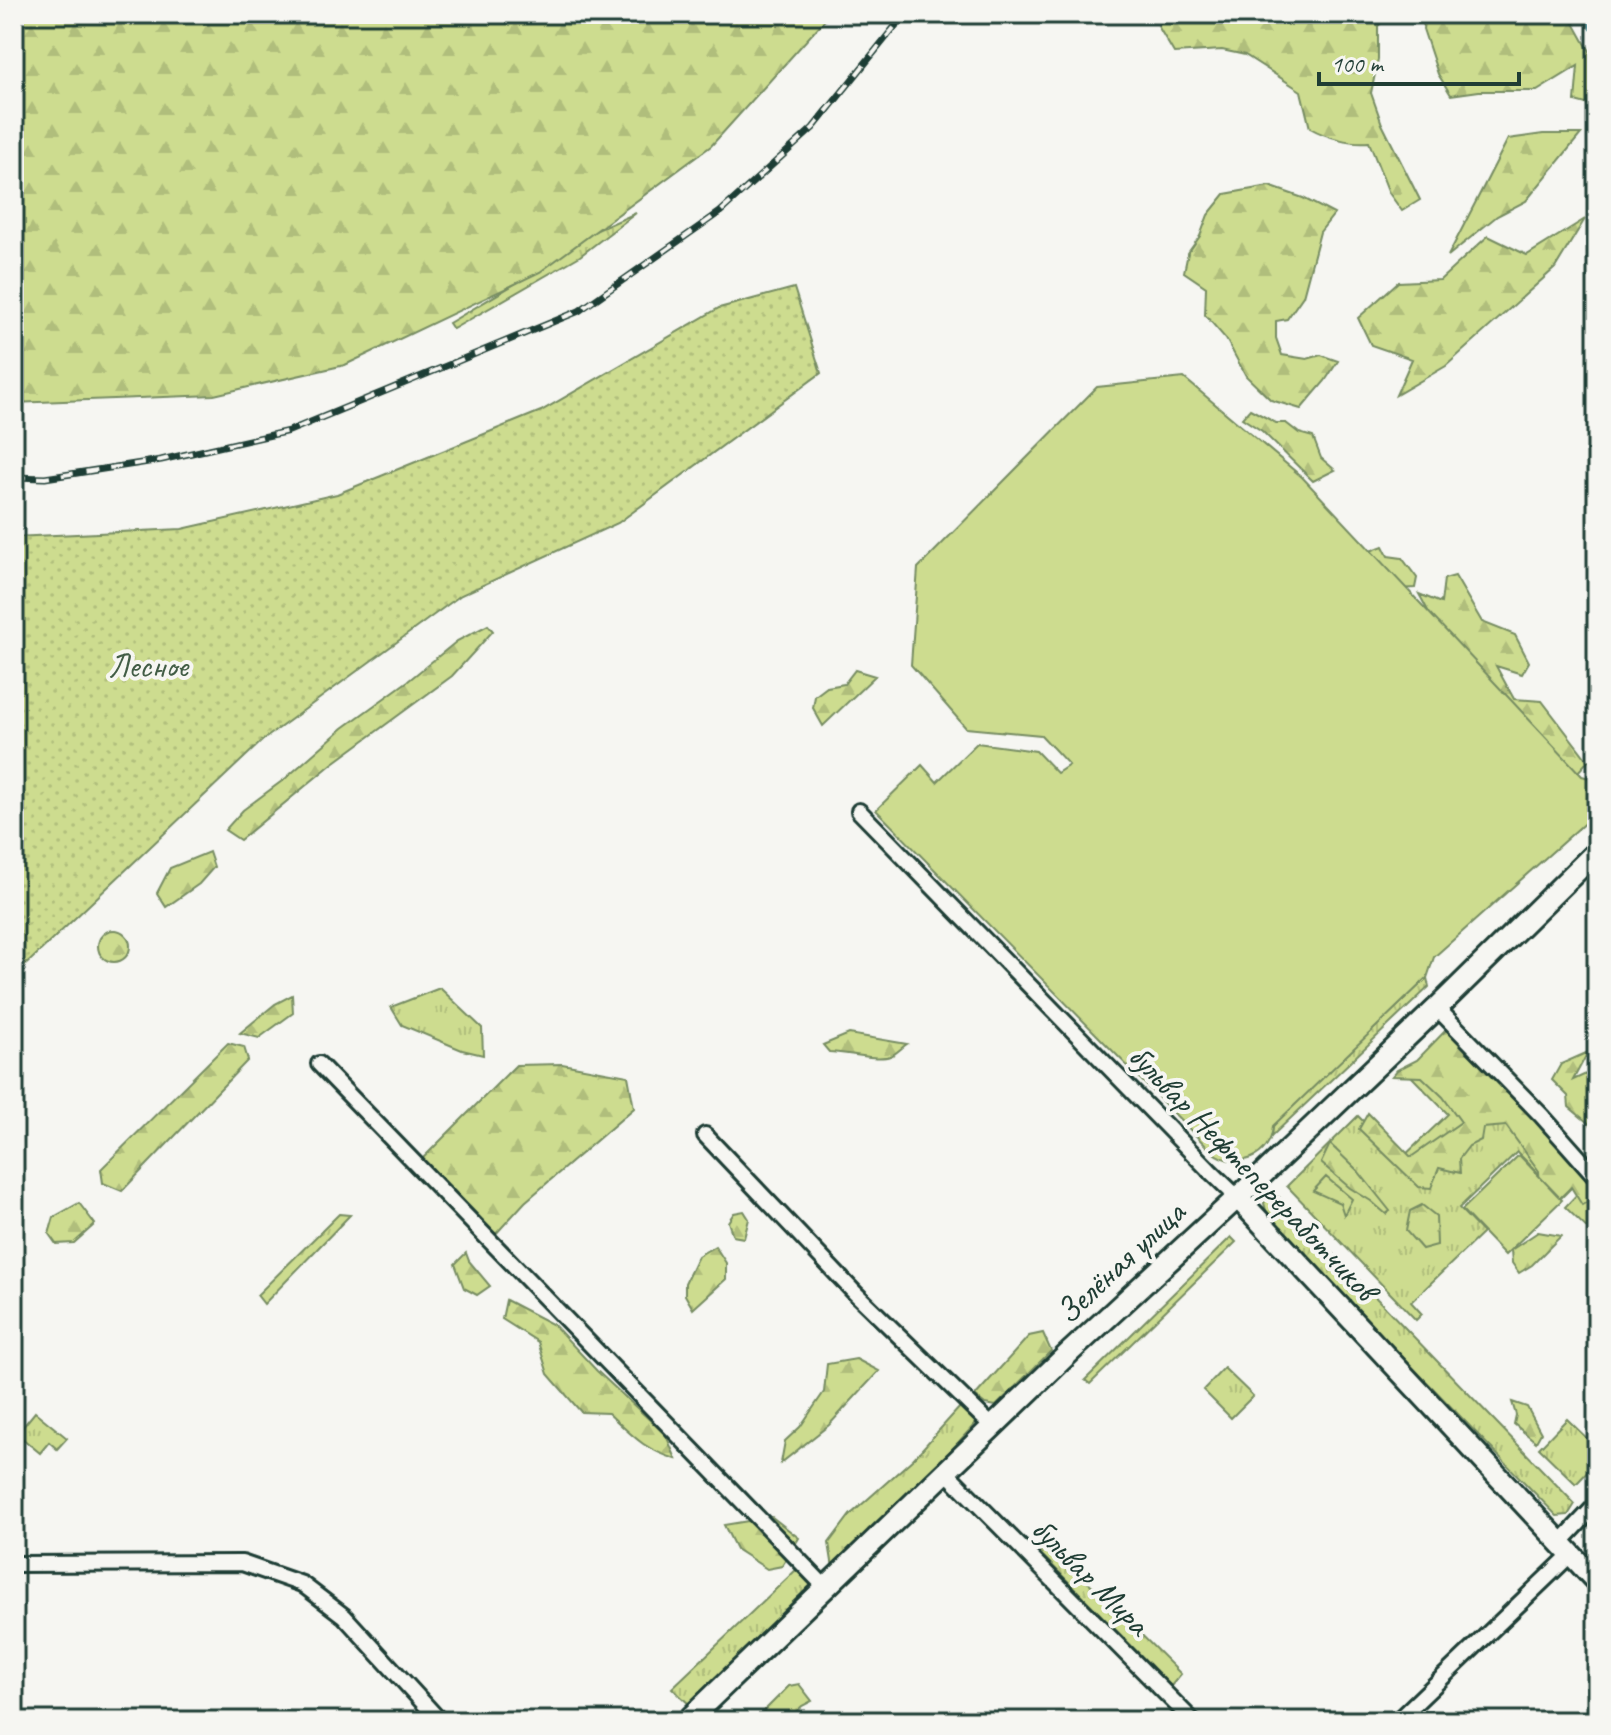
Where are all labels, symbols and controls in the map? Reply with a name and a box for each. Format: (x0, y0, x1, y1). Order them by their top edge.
scale bar (1319, 36, 1519, 86)
text: 100 m (1331, 49, 1385, 79)
park label: Лесное (108, 644, 190, 687)
street label: бульвар Нефтепереработчиков (1119, 1035, 1391, 1314)
street label: Зелёная улица (1046, 1190, 1195, 1333)
street label: бульвар Мира (1023, 1508, 1161, 1646)

